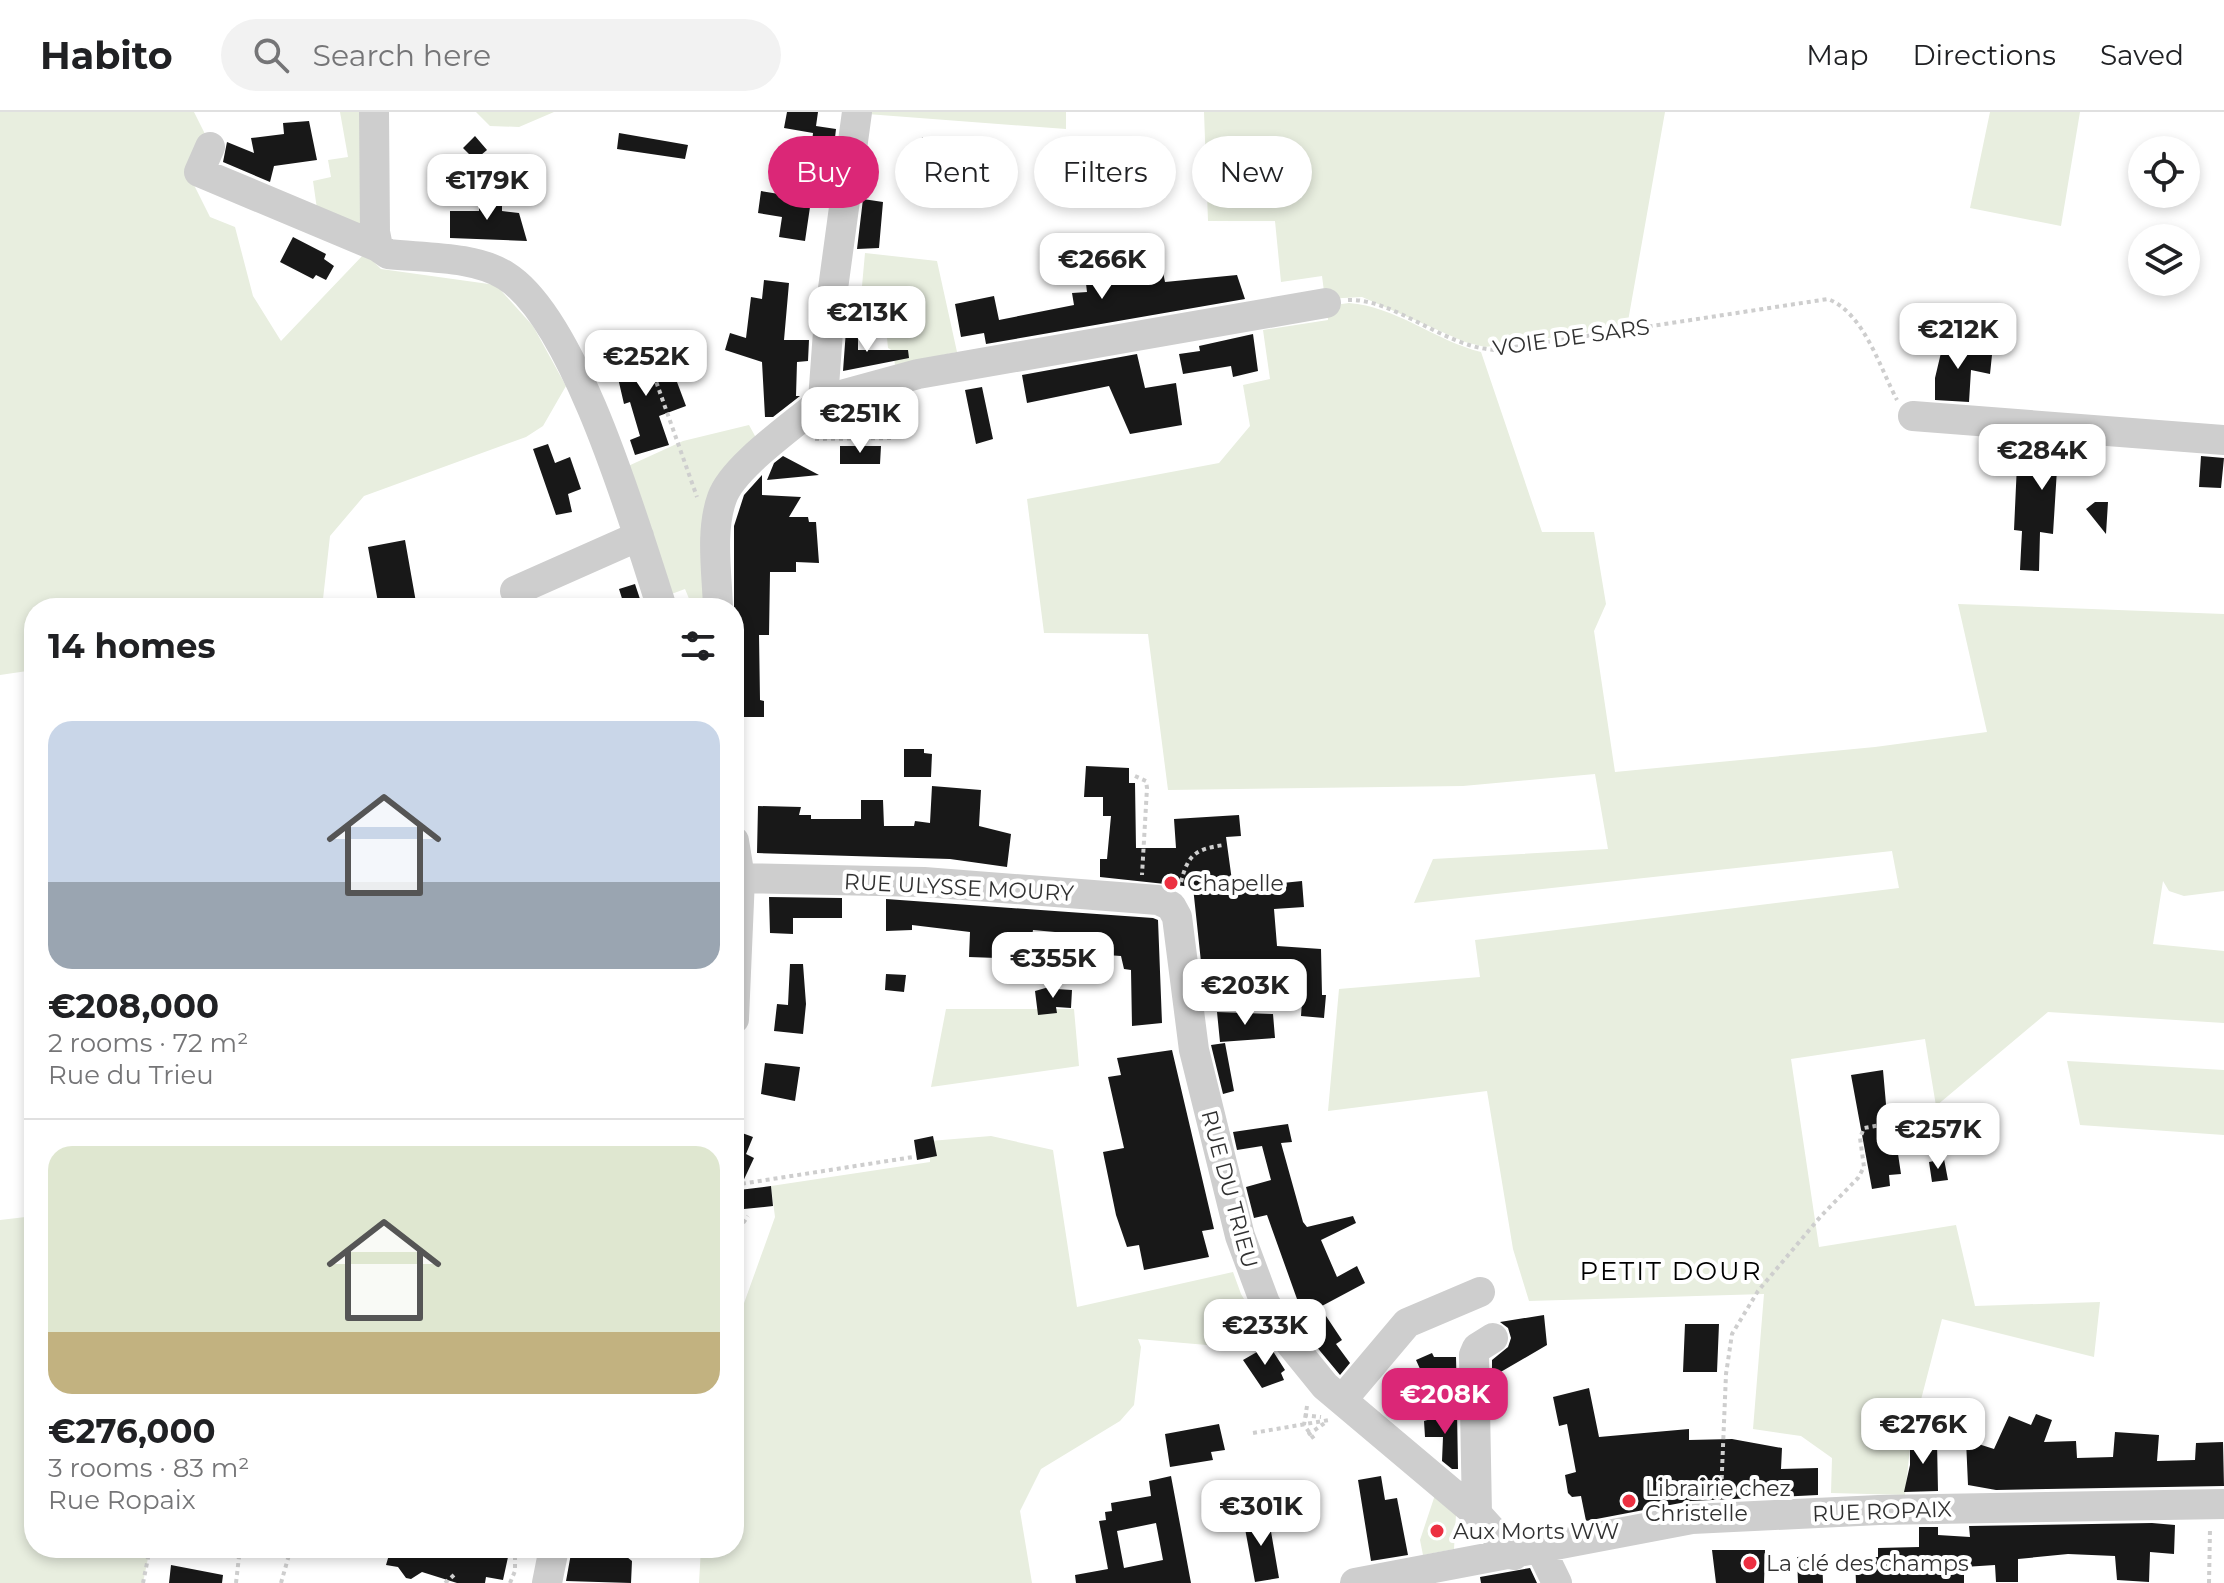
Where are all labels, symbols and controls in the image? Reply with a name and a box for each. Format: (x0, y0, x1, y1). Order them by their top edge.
search box (221, 19, 781, 91)
text: Habito (40, 32, 173, 79)
icon: search (249, 33, 293, 77)
text: Search here (313, 37, 491, 74)
text: Map (1806, 38, 1868, 72)
text: Directions (1912, 38, 2056, 72)
text: Saved (2100, 38, 2184, 72)
chip: Buy (768, 136, 879, 208)
chip: Rent (895, 136, 1018, 208)
chip: Filters (1034, 136, 1176, 208)
chip: New (1192, 136, 1312, 208)
map controls (2128, 136, 2200, 296)
button: locate (2128, 136, 2200, 208)
pin: €179K (431, 154, 543, 222)
text: €179K (445, 164, 529, 196)
button: layers (2128, 224, 2200, 296)
pin: €266K (1046, 233, 1158, 301)
text: €266K (1058, 243, 1146, 275)
pin: €213K (811, 286, 923, 354)
text: €213K (826, 296, 908, 328)
pin: €212K (1902, 303, 2014, 371)
street label: VOIE DE SARS (1491, 313, 1651, 362)
text: €212K (1917, 313, 1999, 345)
pin: €252K (590, 330, 702, 398)
text: €252K (603, 340, 689, 372)
pin: €251K (804, 387, 916, 455)
text: €251K (819, 397, 901, 429)
pin: €284K (1986, 424, 2098, 492)
text: €284K (1997, 434, 2087, 466)
icon: filters (676, 624, 720, 668)
text: 14 homes (48, 625, 216, 667)
icon: home (312, 773, 456, 917)
street label: RUE ULYSSE MOURY (843, 868, 1075, 907)
place label: Chapelle (1187, 870, 1284, 897)
marker: Chapelle (1162, 874, 1180, 892)
pin: €355K (997, 932, 1109, 1000)
text: €355K (1010, 942, 1096, 974)
pin: €203K (1189, 959, 1301, 1027)
text: €203K (1201, 969, 1289, 1001)
text: €208,000 (48, 985, 219, 1027)
text: 2 rooms · 72 m² (48, 1027, 248, 1059)
text: Rue du Trieu (48, 1059, 214, 1091)
pin: €257K (1882, 1103, 1994, 1171)
street label: RUE DU TRIEU (1195, 1107, 1264, 1271)
text: €257K (1895, 1113, 1981, 1145)
icon: home (312, 1198, 456, 1342)
district label: PETIT DOUR (1580, 1255, 1763, 1287)
pin: €233K (1209, 1299, 1321, 1367)
text: €233K (1222, 1309, 1308, 1341)
pin: €208K (1389, 1368, 1501, 1436)
text: €208K (1400, 1378, 1490, 1410)
pin: €276K (1867, 1398, 1979, 1466)
text: €276K (1879, 1408, 1967, 1440)
text: €276,000 (48, 1410, 216, 1452)
text: 3 rooms · 83 m² (48, 1452, 249, 1484)
place label: Librairie chez Christelle (1645, 1475, 1791, 1527)
pin: €301K (1205, 1480, 1317, 1548)
text: Rue Ropaix (48, 1484, 196, 1516)
text: €301K (1219, 1490, 1303, 1522)
marker: Librairie chez Christelle (1620, 1492, 1638, 1510)
street label: RUE ROPAIX (1812, 1496, 1953, 1527)
place label: Aux Morts WW (1453, 1518, 1619, 1545)
marker: Aux Morts WW (1428, 1522, 1446, 1540)
place label: La clé des champs (1766, 1550, 1969, 1577)
marker: La clé des champs (1741, 1554, 1759, 1572)

